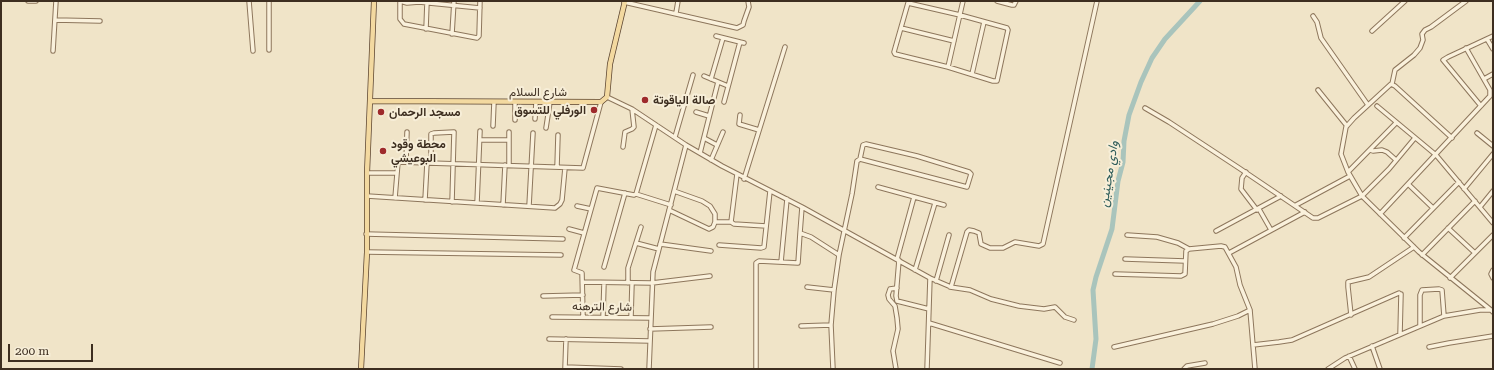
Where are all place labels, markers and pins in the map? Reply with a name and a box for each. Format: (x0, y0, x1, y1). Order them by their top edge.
place label: صالة الياقوتة (653, 93, 715, 107)
marker: صالة الياقوتة (640, 95, 650, 105)
place label: الورفلي للتسوق (514, 103, 586, 117)
place label: مسجد الرحمان (389, 105, 461, 119)
marker: الورفلي للتسوق (589, 105, 599, 115)
marker: مسجد الرحمان (376, 107, 386, 117)
place label: محطة وقود البوعيشي (391, 137, 446, 165)
marker: محطة وقود البوعيشي (378, 146, 388, 156)

